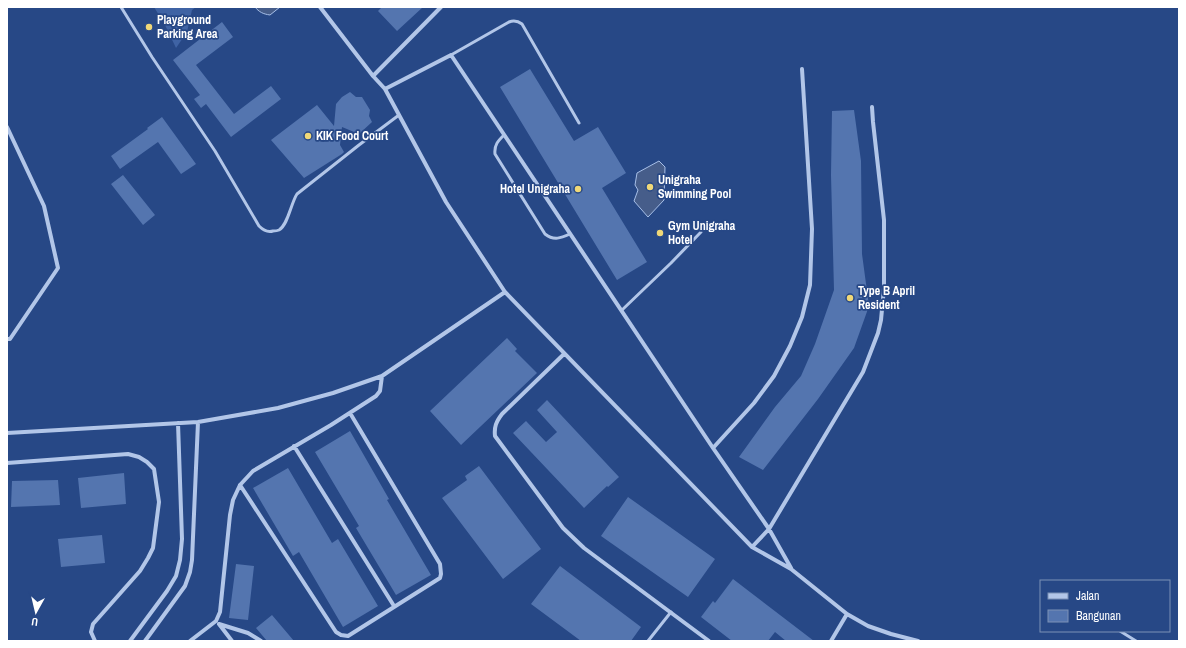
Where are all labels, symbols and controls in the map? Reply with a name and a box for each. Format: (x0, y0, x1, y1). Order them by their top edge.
place label: Playground Parking Area (157, 12, 218, 42)
marker: Playground Parking Area (144, 22, 154, 32)
place label: KIK Food Court (316, 128, 389, 144)
marker: KIK Food Court (303, 131, 313, 141)
place label: Unigraha Swimming Pool (658, 172, 732, 202)
place label: Hotel Unigraha (500, 181, 571, 197)
marker: Unigraha Swimming Pool (645, 182, 655, 192)
marker: Hotel Unigraha (573, 184, 583, 194)
place label: Gym Unigraha Hotel (668, 218, 736, 248)
marker: Gym Unigraha Hotel (655, 228, 665, 238)
place label: Type B April Resident (858, 283, 915, 313)
marker: Type B April Resident (845, 293, 855, 303)
legend (1040, 580, 1170, 632)
text: Jalan (1076, 588, 1100, 604)
north arrow (16, 592, 56, 632)
text: Bangunan (1076, 608, 1121, 624)
text: U (30, 615, 39, 629)

